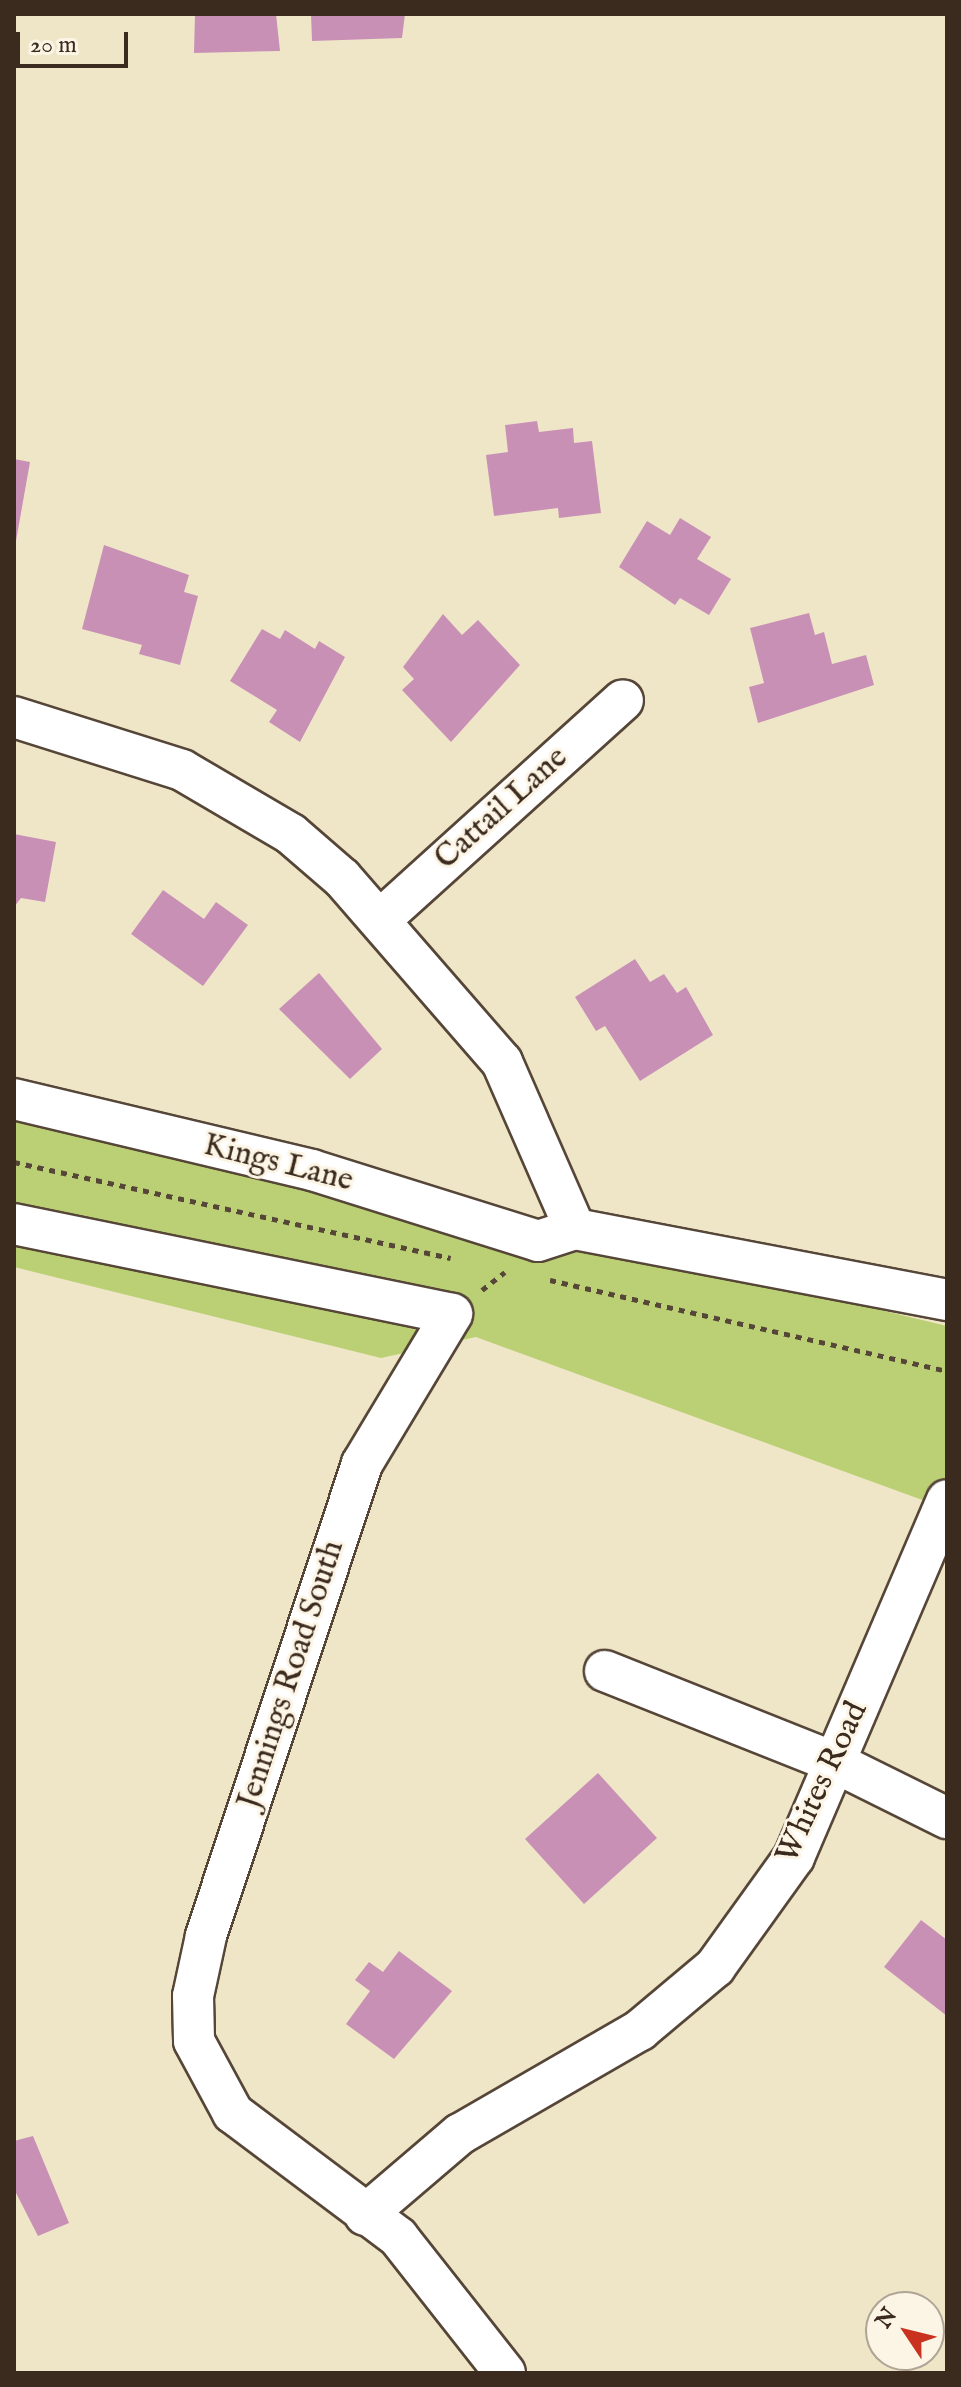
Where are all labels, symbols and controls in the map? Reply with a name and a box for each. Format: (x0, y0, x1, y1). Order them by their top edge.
scale bar (20, 16, 132, 66)
text: 20 m (30, 30, 77, 61)
street label: Cattail Lane (428, 739, 576, 879)
street label: Kings Lane (199, 1127, 357, 1201)
street label: Jennings Road South (231, 1536, 353, 1814)
street label: Whites Road (769, 1696, 877, 1870)
north arrow (865, 2291, 945, 2371)
text: N (870, 2303, 904, 2334)

